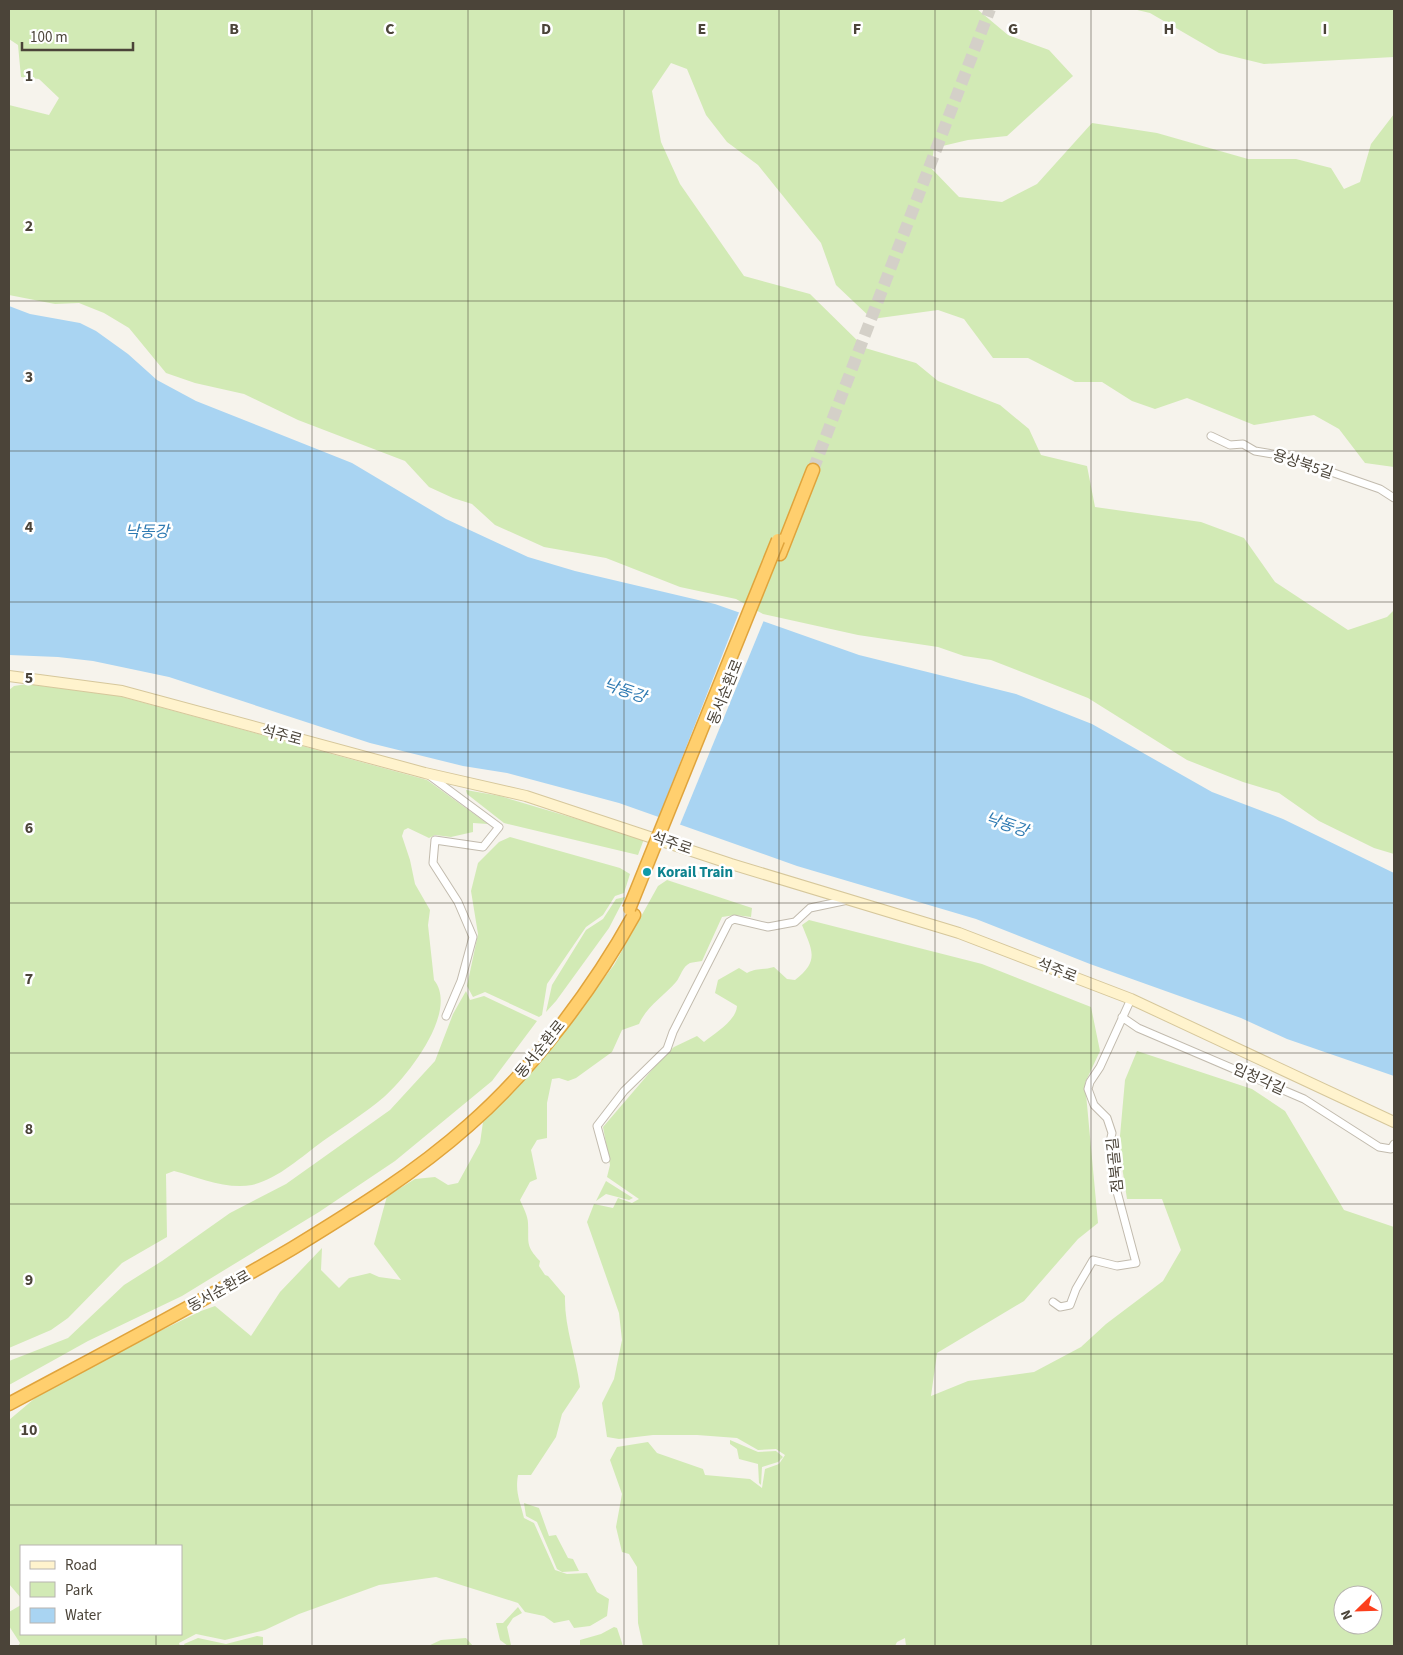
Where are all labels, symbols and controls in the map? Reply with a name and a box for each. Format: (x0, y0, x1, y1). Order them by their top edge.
text: B (229, 18, 239, 40)
text: C (385, 18, 395, 40)
text: D (541, 18, 551, 40)
text: E (698, 18, 706, 40)
text: F (853, 18, 861, 40)
text: G (1008, 18, 1018, 40)
text: H (1164, 18, 1174, 40)
text: I (1323, 18, 1327, 40)
scale bar (22, 20, 134, 52)
text: 100 m (30, 27, 68, 48)
text: 1 (25, 65, 33, 87)
text: 2 (25, 215, 33, 237)
text: 3 (25, 366, 33, 388)
street label: 용상북5길 (1270, 445, 1336, 484)
text: 4 (25, 516, 34, 538)
water label: 낙동강 (125, 521, 171, 543)
street label: 동서순환로 (703, 656, 748, 728)
text: 5 (25, 667, 33, 689)
water label: 낙동강 (600, 673, 651, 709)
street label: 석주로 (259, 720, 305, 751)
water label: 낙동강 (982, 807, 1033, 843)
text: 6 (25, 817, 33, 839)
street label: 석주로 (649, 827, 695, 860)
place label: Korail Train (657, 862, 733, 883)
marker: Korail Train (641, 866, 653, 878)
street label: 석주로 (1034, 953, 1080, 988)
text: 7 (25, 968, 33, 990)
street label: 동서순환로 (511, 1016, 570, 1083)
street label: 임청각길 (1229, 1059, 1288, 1100)
text: 8 (25, 1118, 33, 1140)
street label: 점북골길 (1102, 1136, 1129, 1193)
street label: 동서순환로 (184, 1266, 255, 1317)
text: 9 (25, 1269, 33, 1291)
text: 10 (21, 1419, 37, 1441)
legend (20, 1545, 182, 1635)
text: Road (65, 1555, 97, 1576)
text: Park (65, 1580, 94, 1601)
north arrow (1333, 1585, 1383, 1635)
text: Water (65, 1605, 102, 1626)
text: N (1336, 1606, 1358, 1623)

